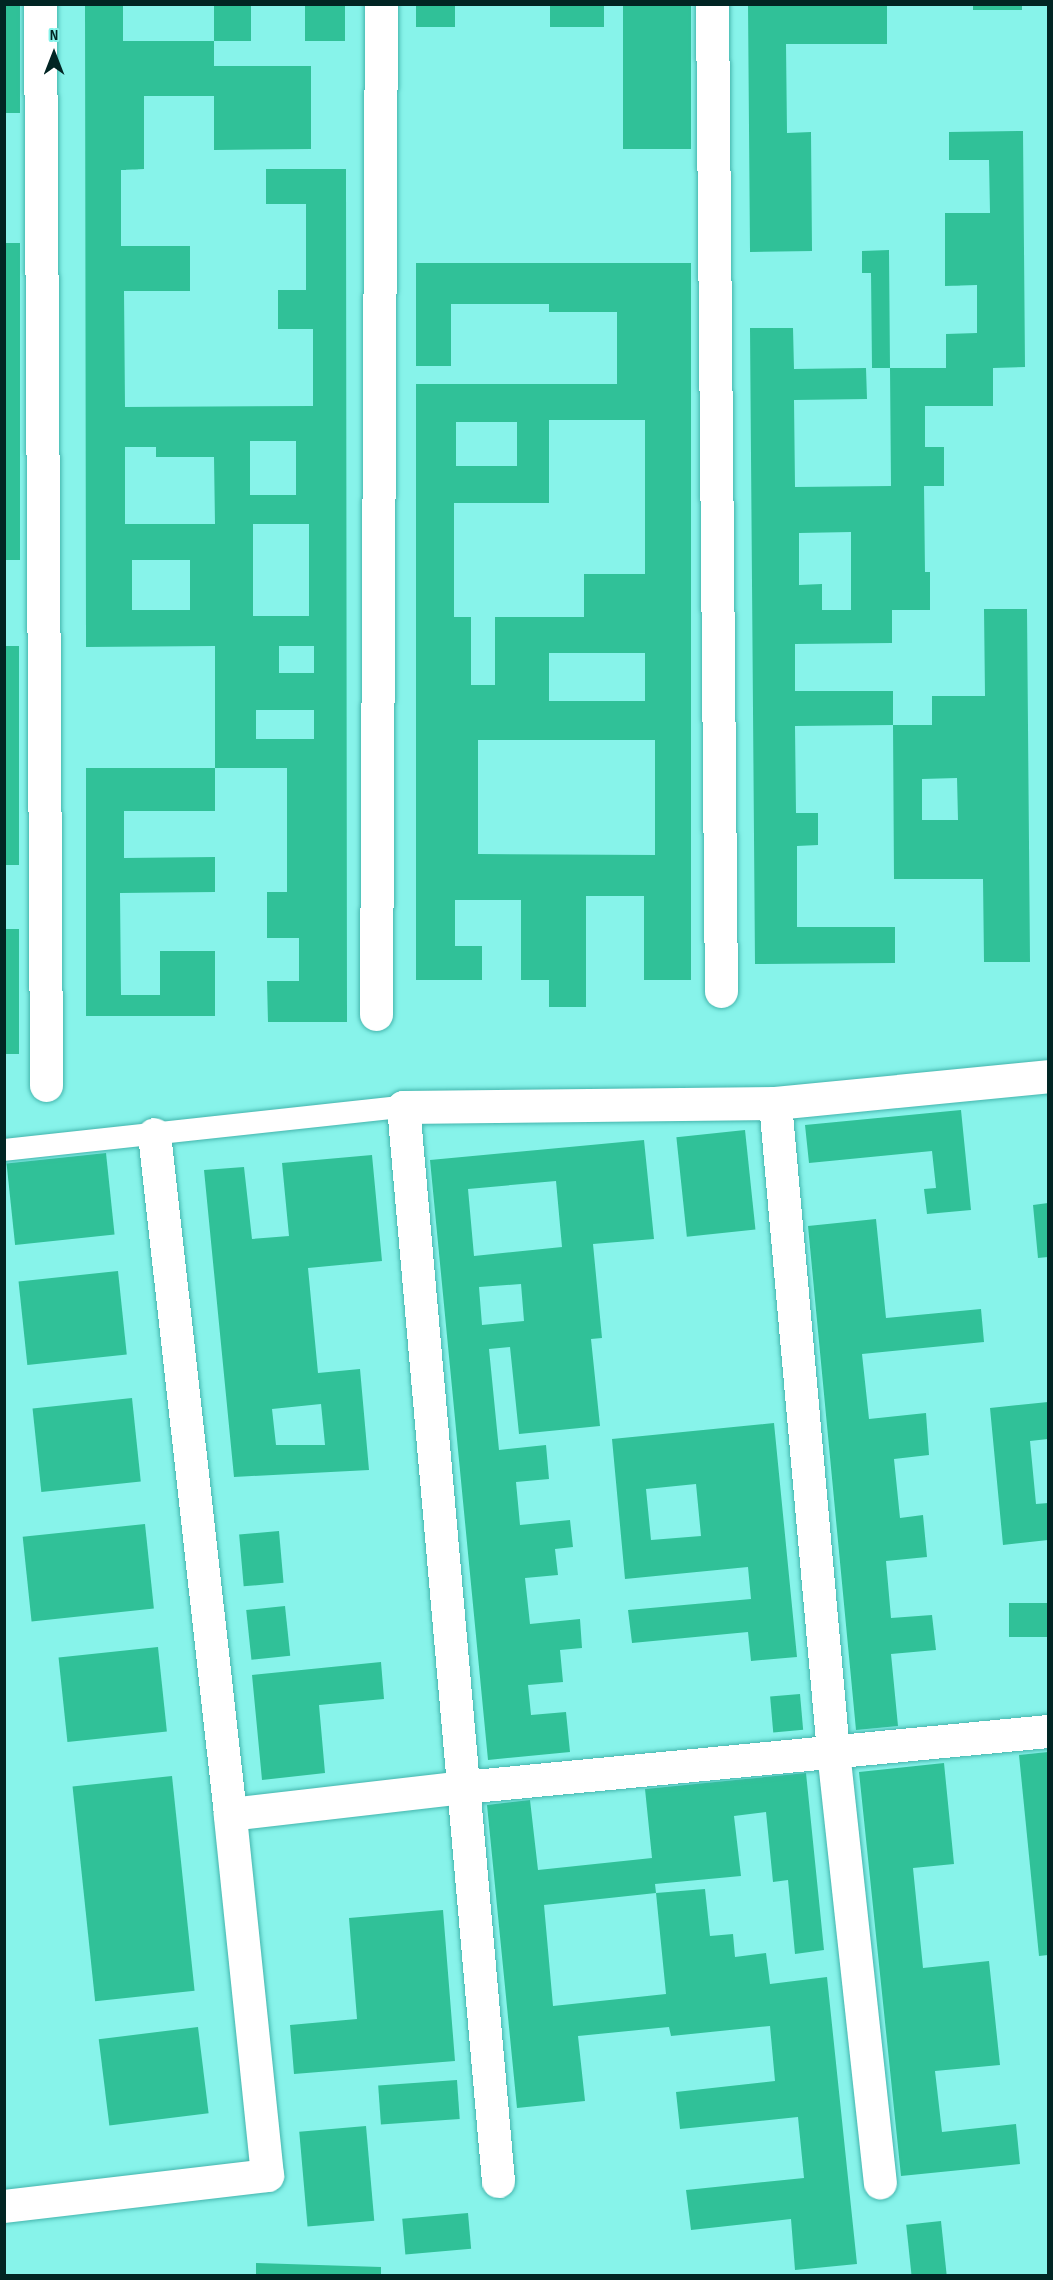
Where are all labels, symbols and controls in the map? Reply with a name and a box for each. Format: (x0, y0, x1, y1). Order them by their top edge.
north arrow (24, 24, 84, 84)
text: N (50, 26, 58, 45)

